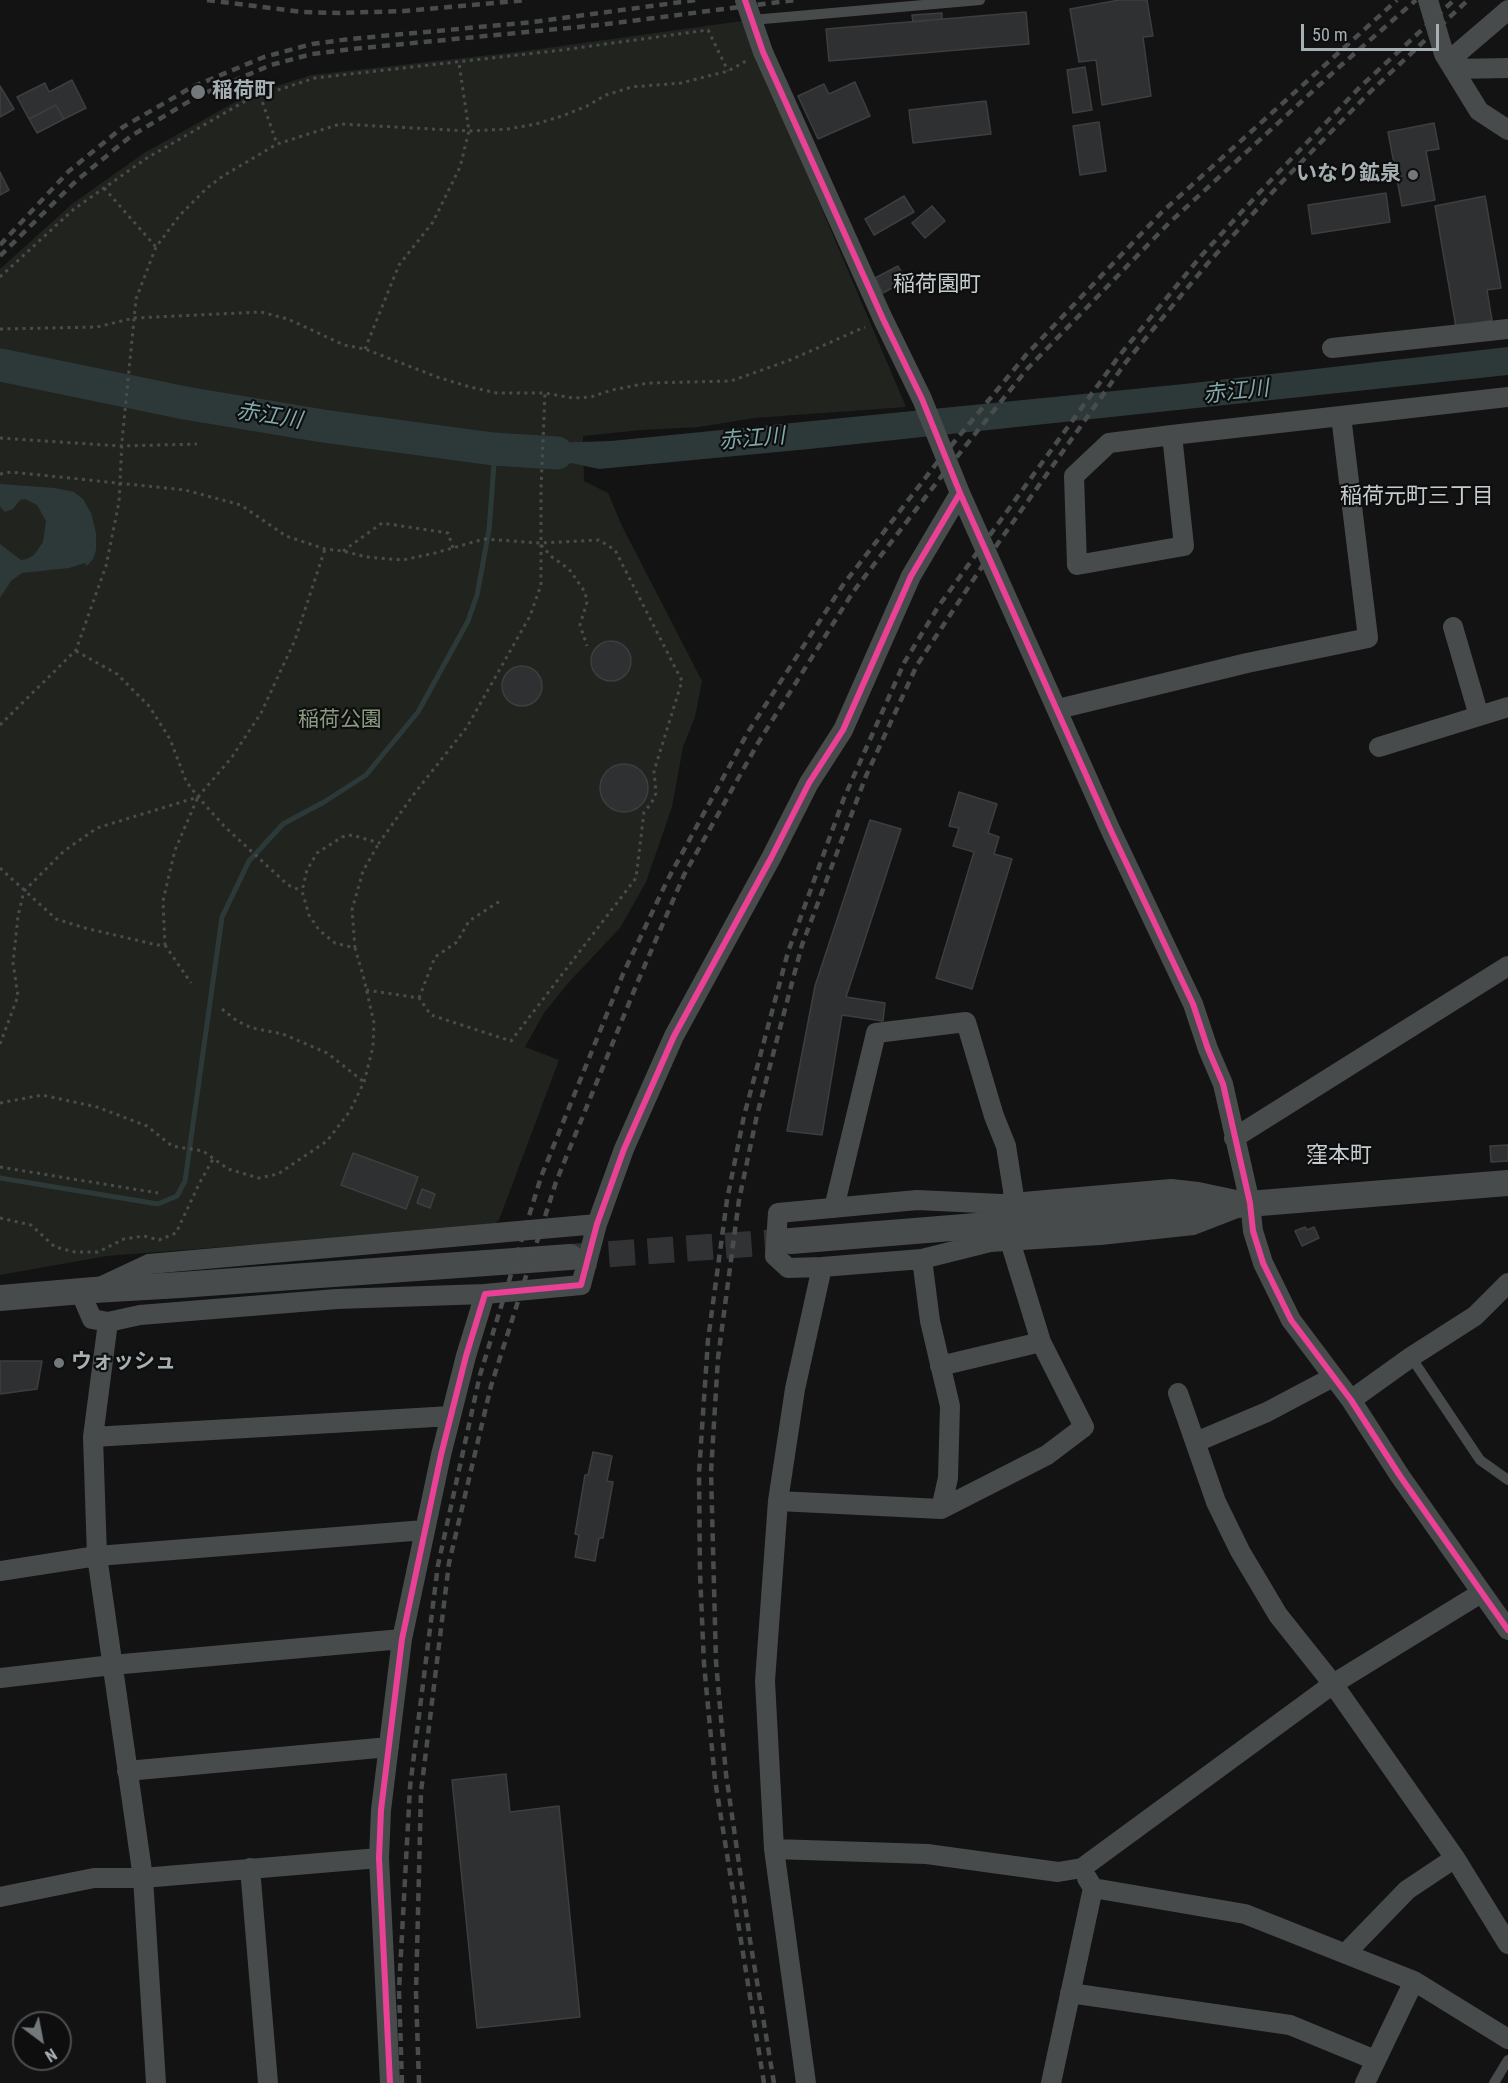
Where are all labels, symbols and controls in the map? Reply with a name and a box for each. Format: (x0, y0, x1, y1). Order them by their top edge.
scale bar (1304, 12, 1442, 50)
text: 50 m (1312, 24, 1347, 45)
place label: 稲荷町 (212, 79, 275, 105)
marker: 稲荷町 (189, 83, 207, 101)
place label: いなり鉱泉 (1296, 162, 1401, 188)
marker: いなり鉱泉 (1406, 168, 1420, 182)
district label: 稲荷園町 (893, 272, 981, 298)
water label: 赤江川 (1202, 376, 1270, 410)
water label: 赤江川 (234, 399, 304, 435)
water label: 赤江川 (718, 424, 786, 456)
district label: 稲荷元町三丁目 (1340, 484, 1494, 510)
park label: 稲荷公園 (298, 708, 382, 734)
district label: 窪本町 (1306, 1143, 1372, 1169)
place label: ウォッシュ (71, 1350, 176, 1376)
marker: ウォッシュ (52, 1356, 66, 1370)
north arrow (12, 2011, 72, 2071)
text: N (42, 2044, 60, 2066)

